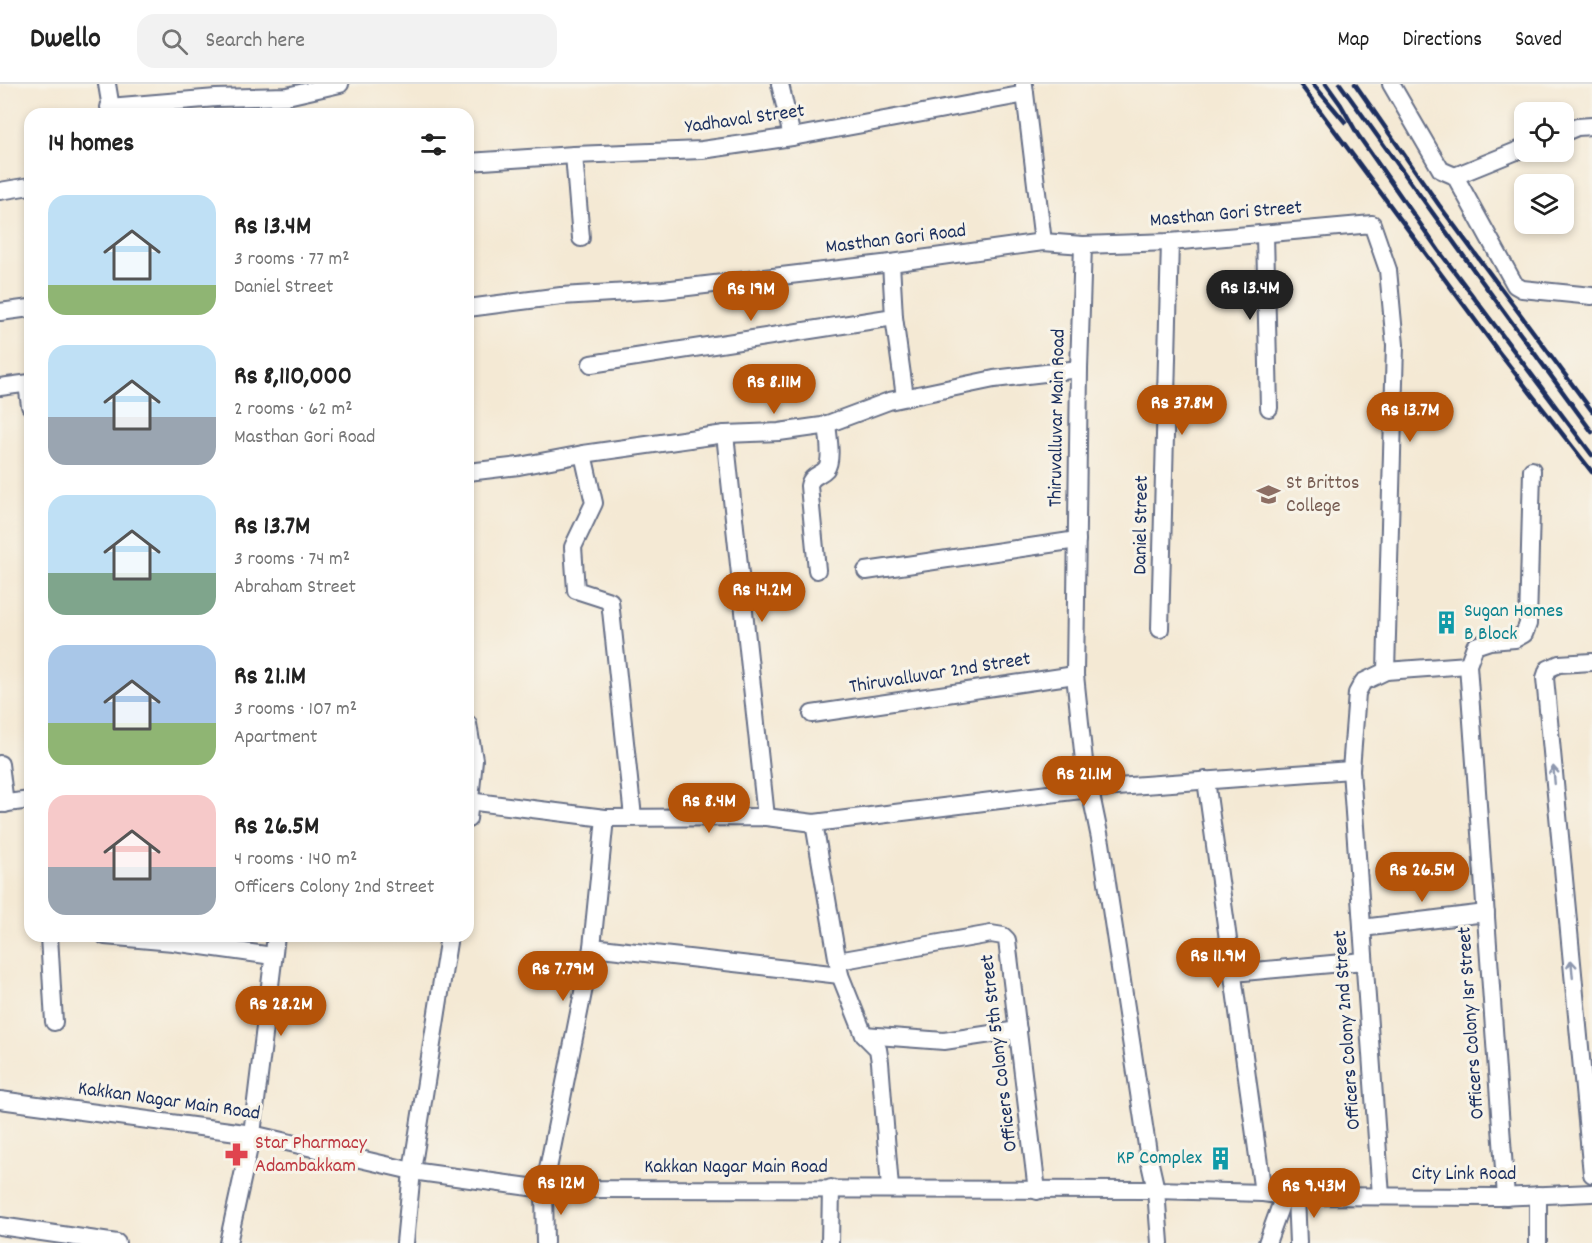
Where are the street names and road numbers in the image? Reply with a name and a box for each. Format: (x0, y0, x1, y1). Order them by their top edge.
street label: Yadhaval Street (683, 98, 807, 142)
street label: Masthan Gori Street (1149, 194, 1303, 236)
street label: Masthan Gori Road (824, 217, 968, 263)
street label: Thiruvalluvar Main Road (1042, 329, 1074, 507)
street label: Daniel Street (1127, 475, 1157, 575)
street label: Thiruvalluvar 2nd Street (847, 646, 1033, 702)
street label: Officers Colony 1sr Street (1451, 926, 1493, 1120)
street label: Officers Colony 2nd Street (1327, 929, 1369, 1131)
street label: Officers Colony 5th Street (974, 953, 1026, 1153)
street label: Kakkan Nagar Main Road (76, 1075, 262, 1129)
street label: Kakkan Nagar Main Road (644, 1154, 828, 1182)
street label: City Link Road (1412, 1161, 1516, 1189)

